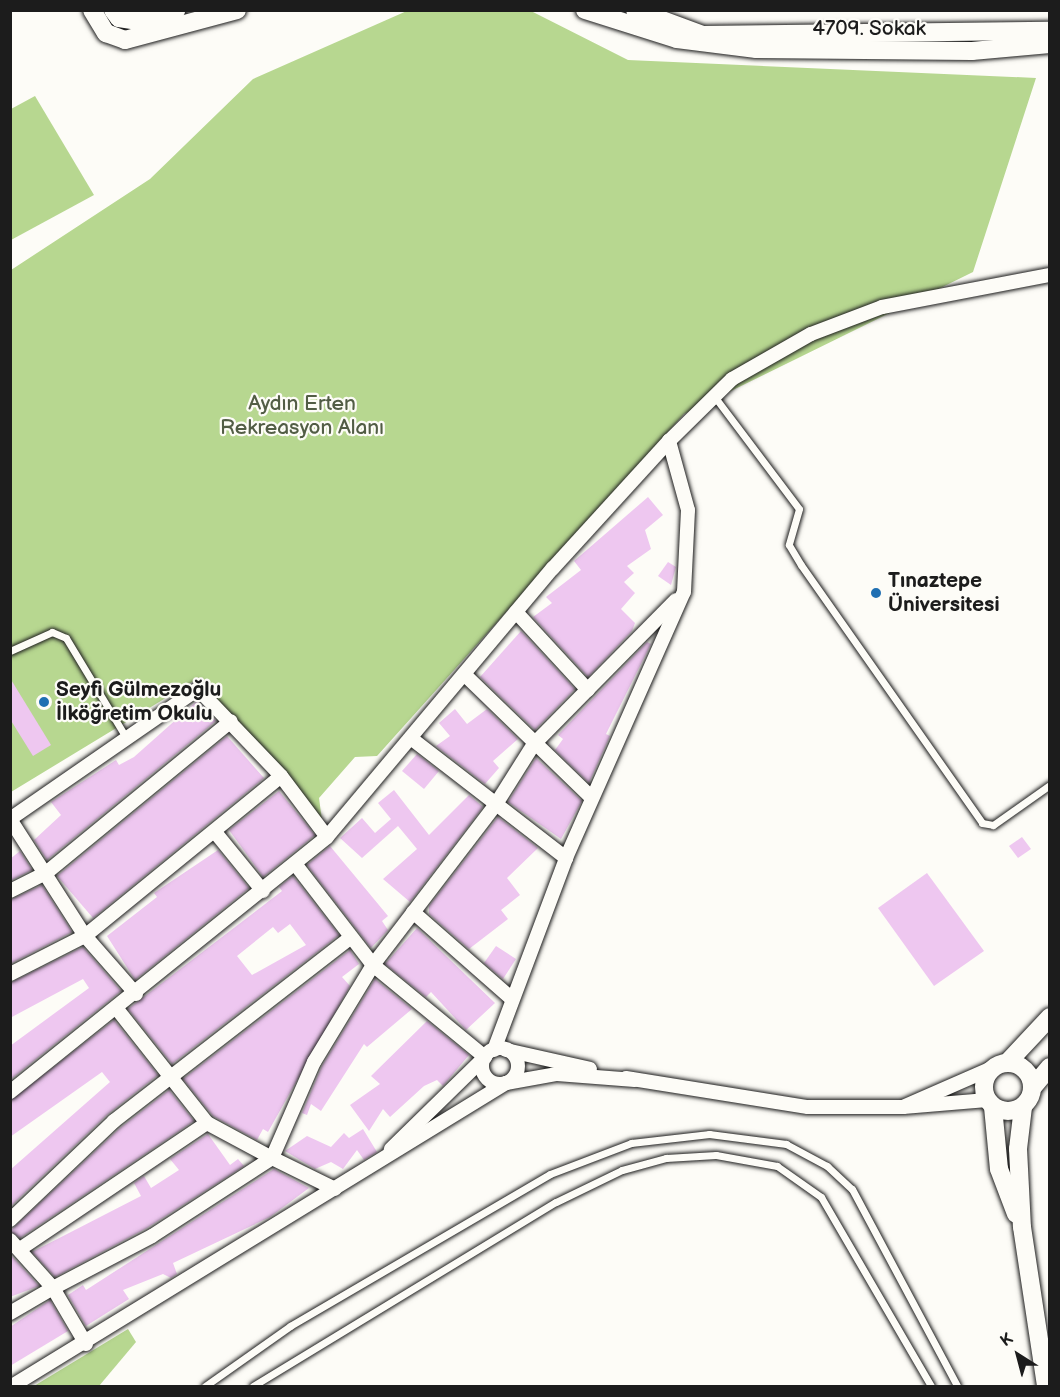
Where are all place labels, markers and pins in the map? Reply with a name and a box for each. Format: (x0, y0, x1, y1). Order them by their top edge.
place label: Tınaztepe Üniversitesi (888, 568, 1000, 618)
marker: Tınaztepe Üniversitesi (869, 586, 883, 600)
place label: Seyfi Gülmezoğlu İlköğretim Okulu (56, 677, 221, 727)
marker: Seyfi Gülmezoğlu İlköğretim Okulu (37, 695, 51, 709)

